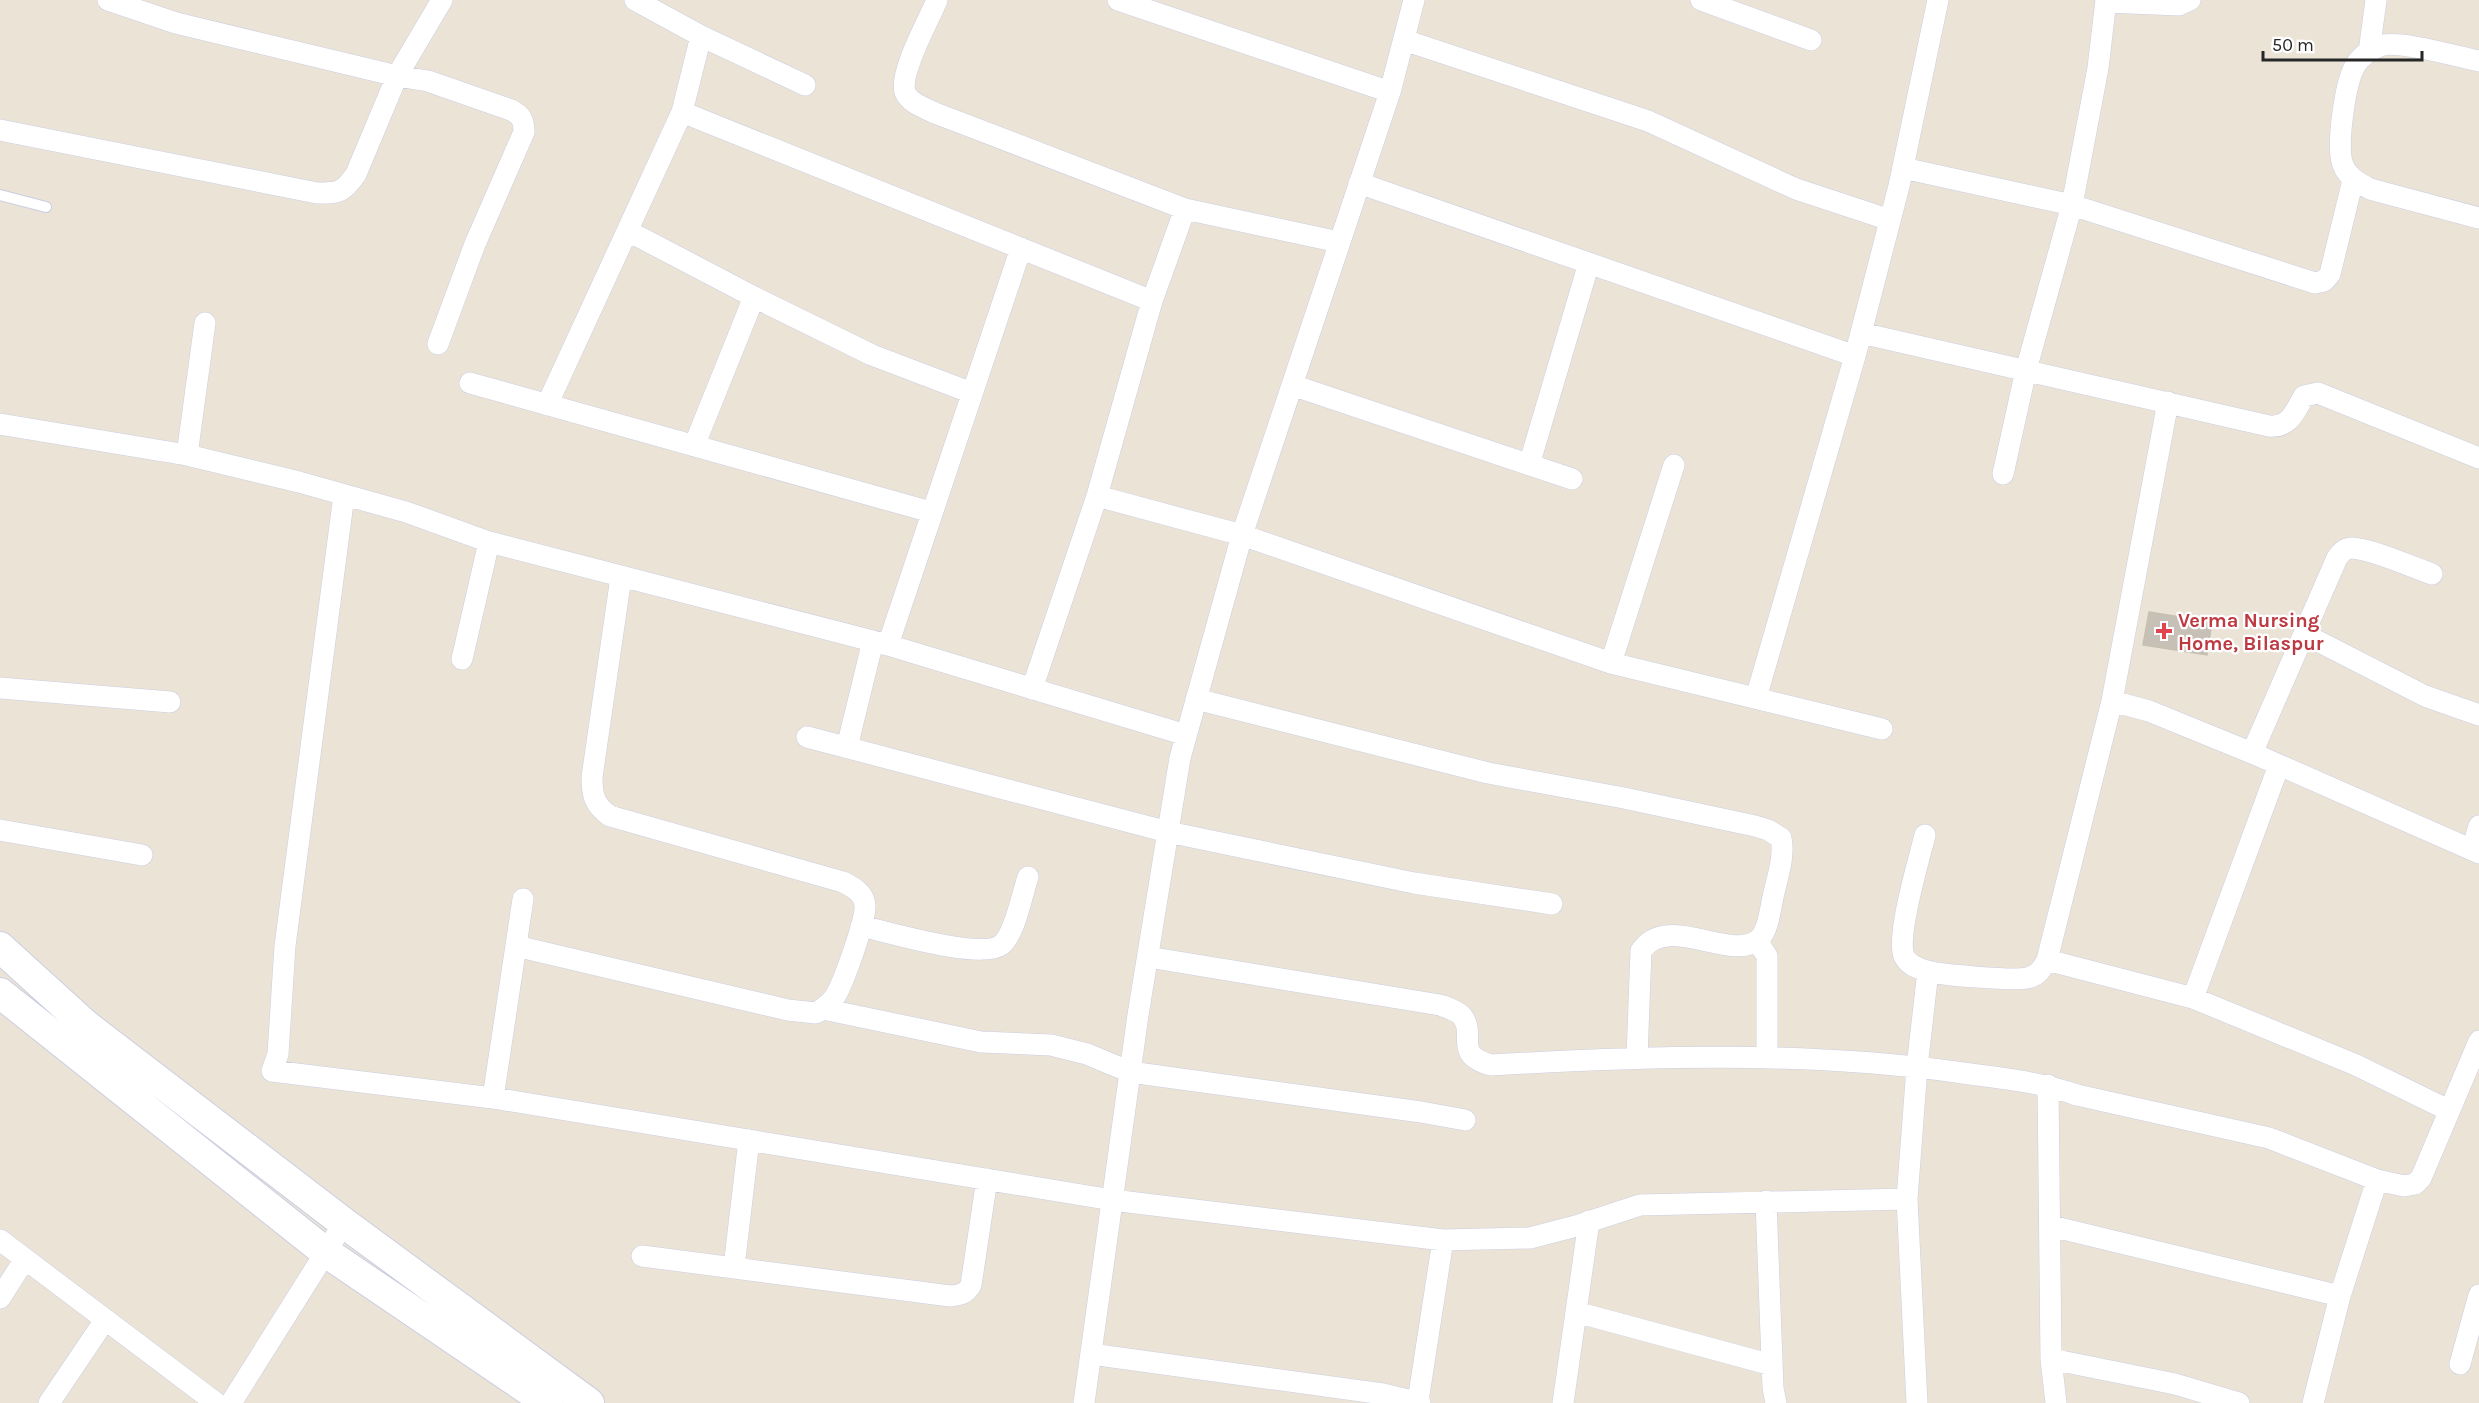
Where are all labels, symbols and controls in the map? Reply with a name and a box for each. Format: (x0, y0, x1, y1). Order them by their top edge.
scale bar (2263, 24, 2422, 62)
text: 50 m (2272, 34, 2314, 56)
place label: Verma Nursing Home, Bilaspur (2178, 609, 2324, 655)
marker: Verma Nursing Home, Bilaspur (2155, 622, 2173, 640)

